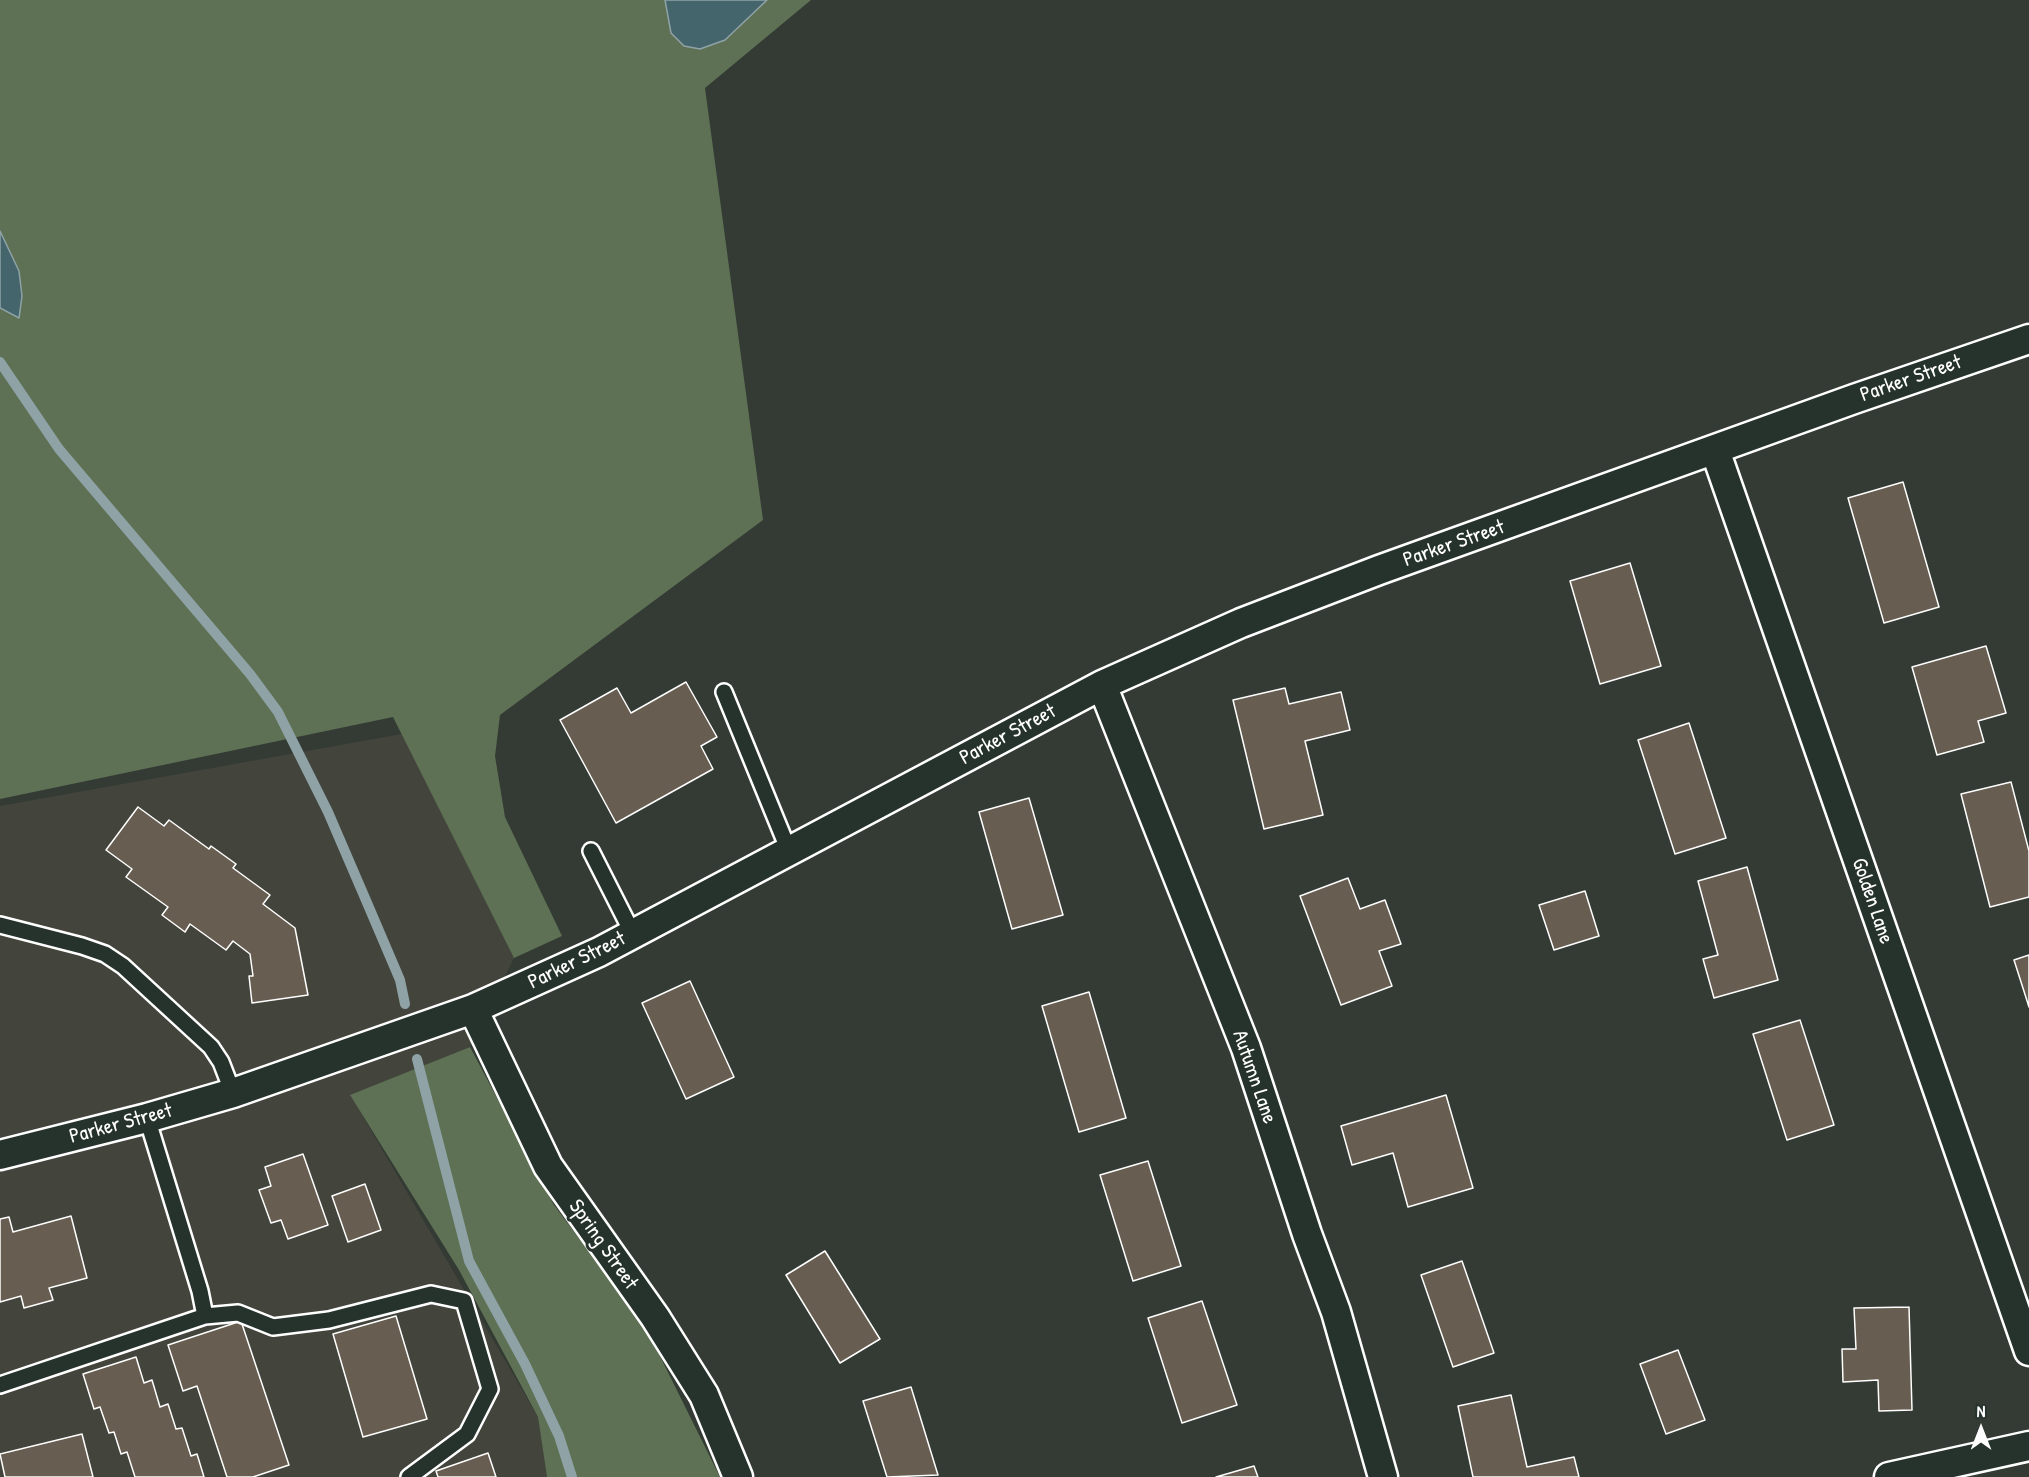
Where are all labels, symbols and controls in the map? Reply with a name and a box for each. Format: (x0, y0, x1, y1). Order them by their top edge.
street label: Parker Street (1857, 350, 1965, 408)
street label: Parker Street (1400, 515, 1508, 573)
street label: Parker Street (956, 699, 1060, 771)
street label: Golden Lane (1846, 855, 1898, 947)
street label: Parker Street (524, 927, 630, 995)
street label: Autumn Lane (1226, 1027, 1282, 1127)
street label: Parker Street (67, 1098, 175, 1150)
street label: Spring Street (563, 1195, 643, 1295)
north arrow (1951, 1399, 2011, 1459)
text: N (1977, 1400, 1985, 1422)

